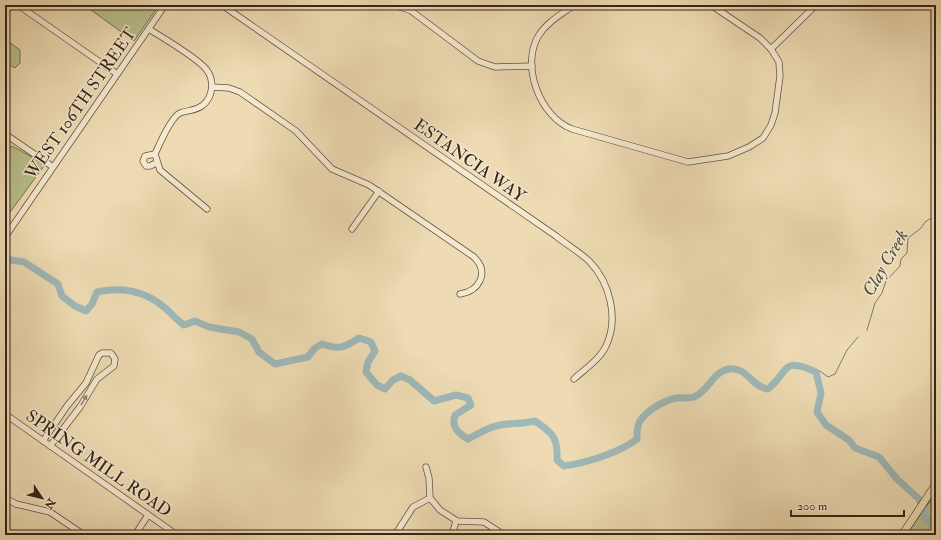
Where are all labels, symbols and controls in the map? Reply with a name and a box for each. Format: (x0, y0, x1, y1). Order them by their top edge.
street label: WEST 106TH STREET (20, 23, 141, 184)
street label: ESTANCIA WAY (410, 114, 530, 207)
water label: Clay Creek (857, 226, 914, 301)
one-way arrow (81, 394, 88, 406)
street label: SPRING MILL ROAD (22, 405, 176, 521)
north arrow (22, 478, 62, 518)
scale bar (791, 492, 904, 518)
text: 200 m (797, 499, 828, 514)

